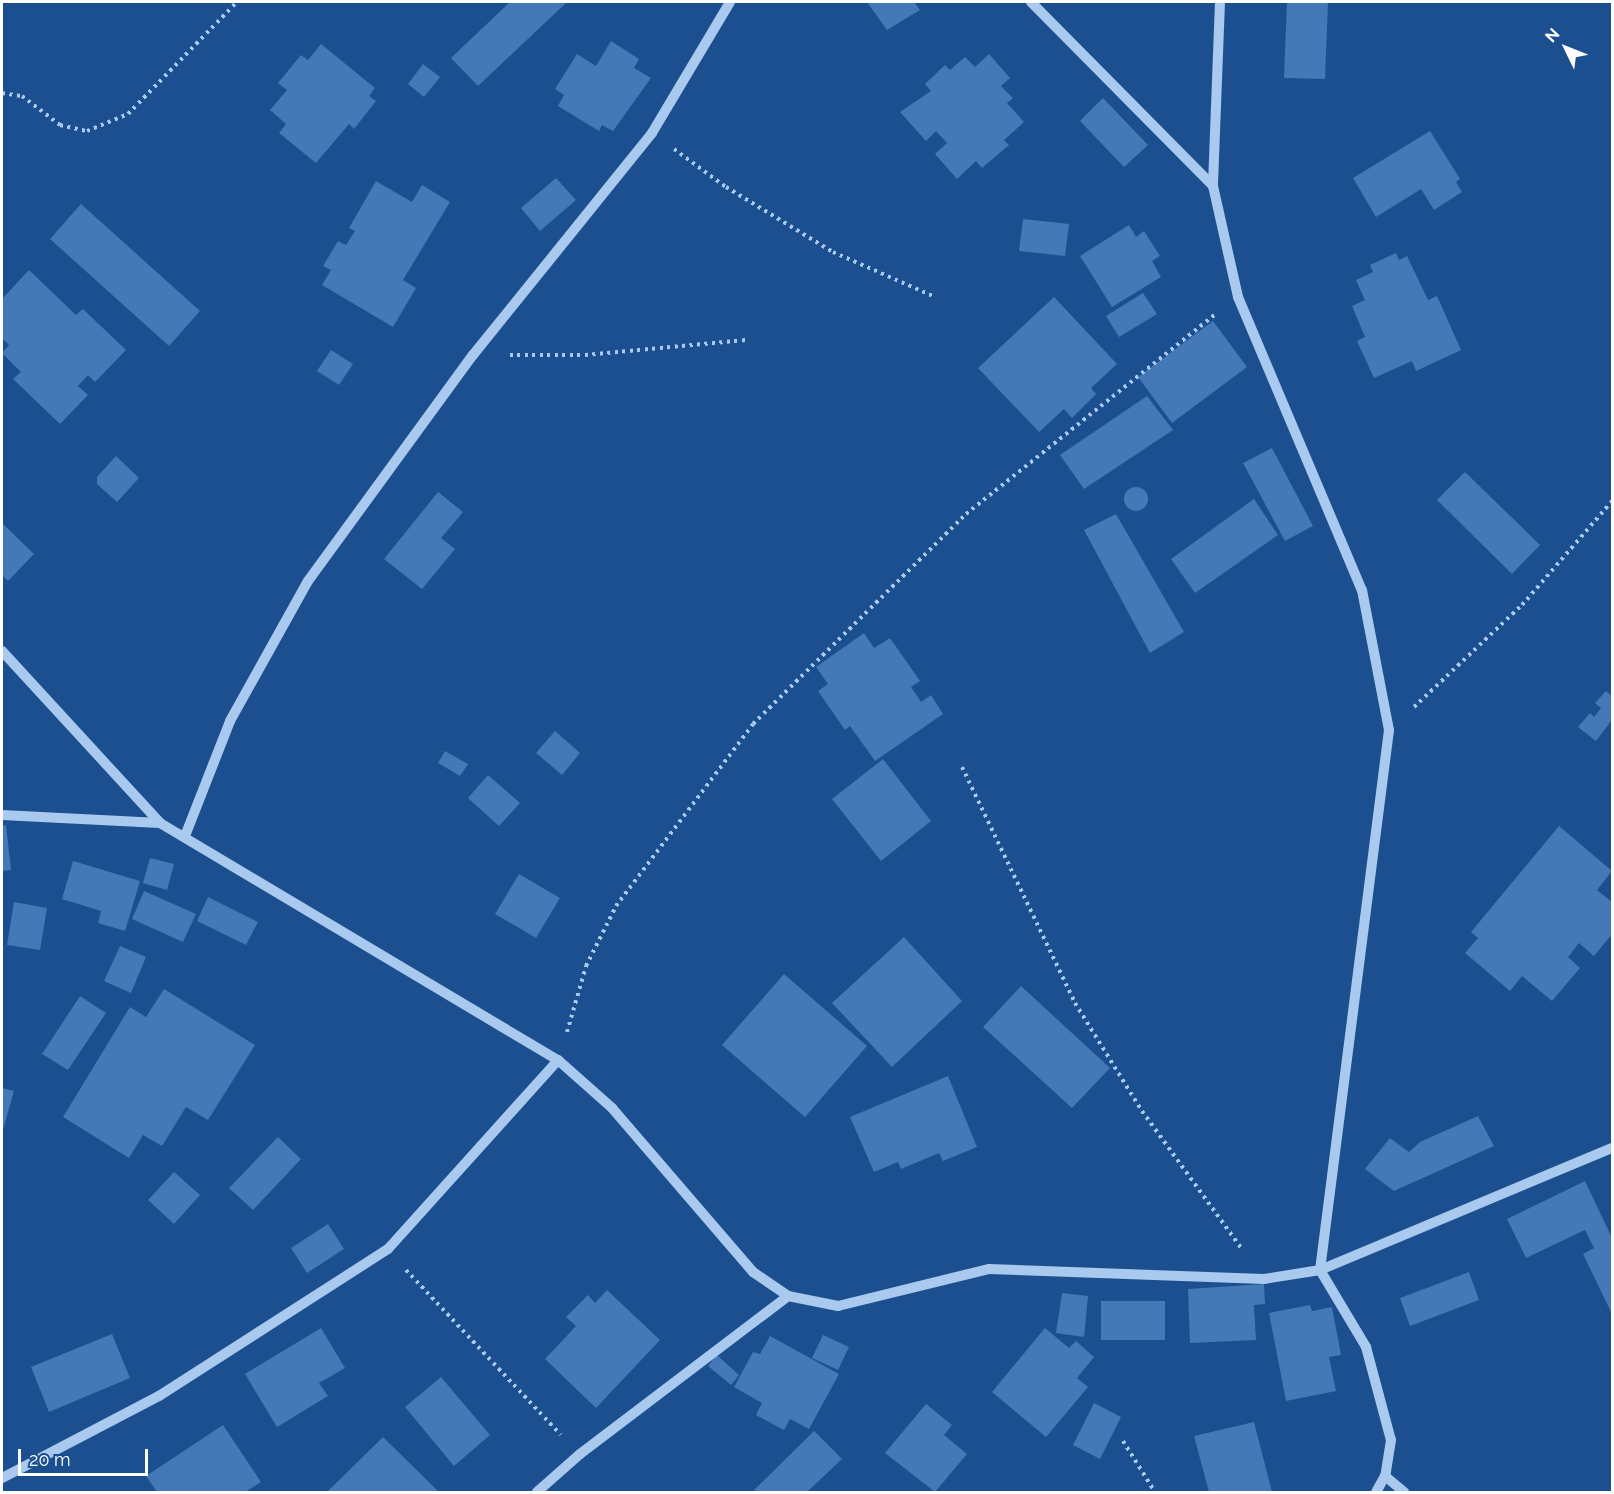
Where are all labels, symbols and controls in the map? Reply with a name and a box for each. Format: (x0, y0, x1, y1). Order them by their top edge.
north arrow (1536, 18, 1596, 78)
text: N (1541, 24, 1564, 46)
scale bar (21, 1437, 152, 1475)
text: 20 m (29, 1449, 71, 1470)

